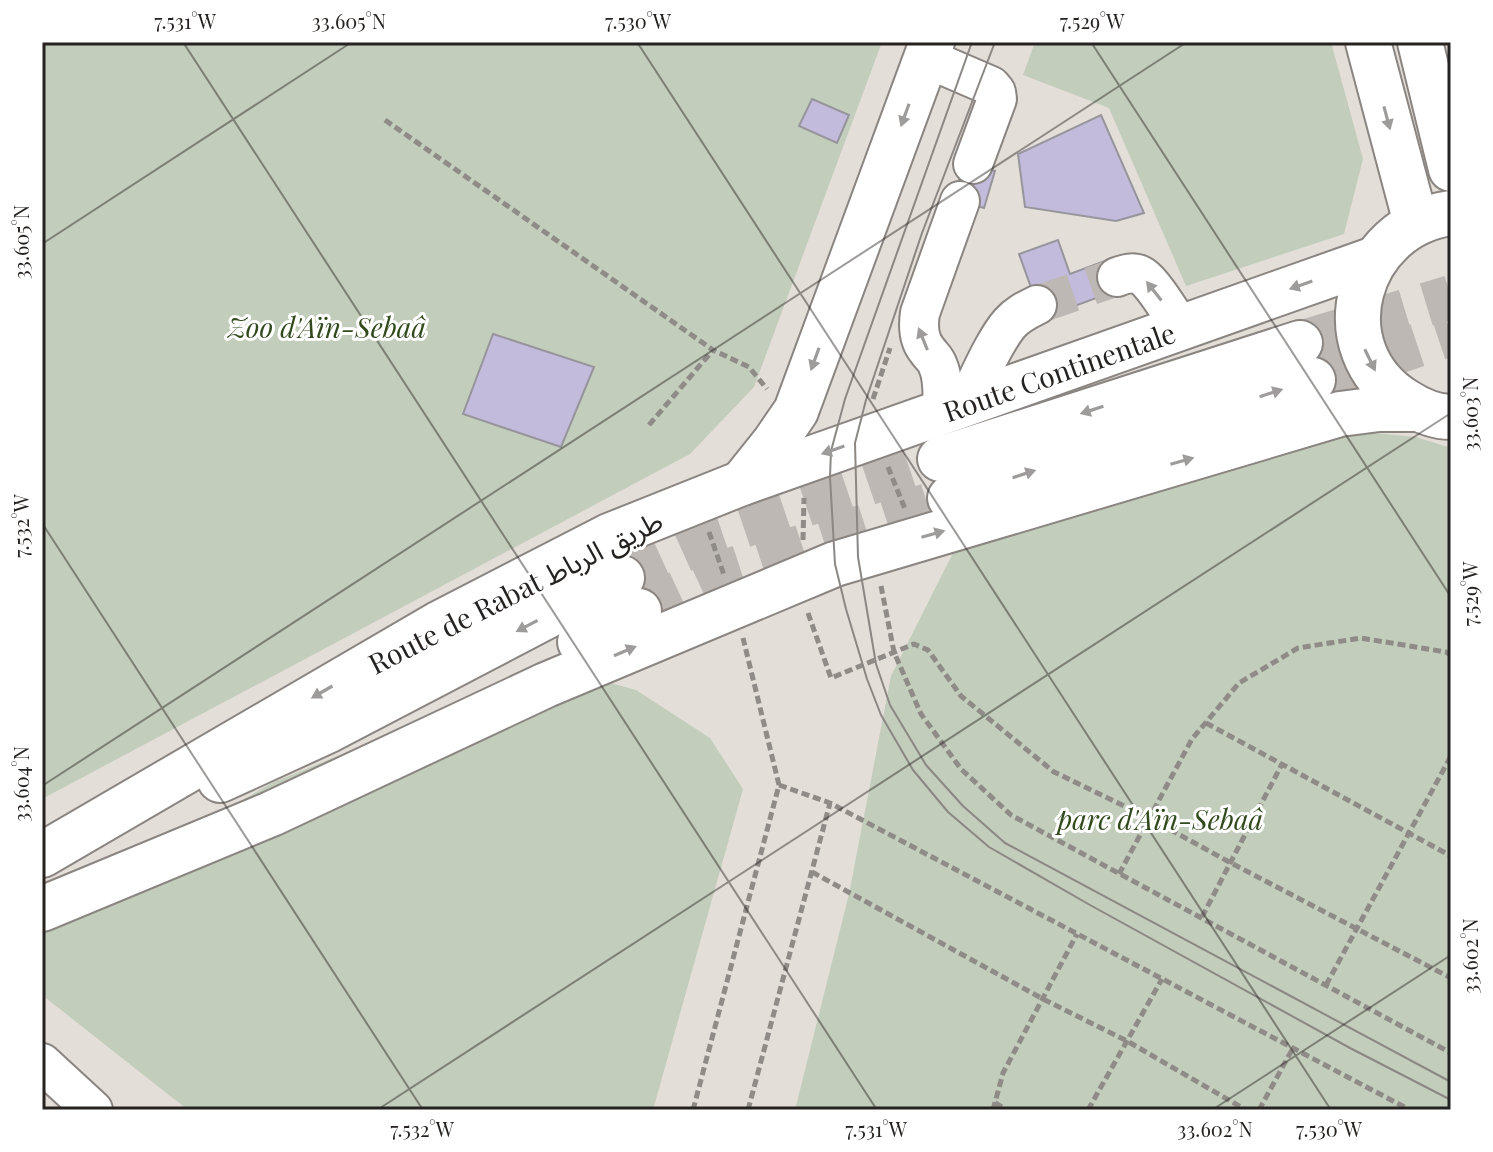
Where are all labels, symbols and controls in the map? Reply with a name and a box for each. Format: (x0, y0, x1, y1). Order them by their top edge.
text: 7.531°W (154, 7, 217, 34)
text: 33.605°N (312, 7, 386, 34)
text: 7.530°W (605, 7, 672, 34)
text: 7.529°W (1060, 7, 1125, 34)
one-way arrow (898, 103, 911, 127)
one-way arrow (1382, 105, 1394, 130)
text: 33.605°N (7, 205, 34, 279)
one-way arrow (1289, 280, 1313, 292)
one-way arrow (1147, 281, 1163, 301)
park label: Zoo d'Aïn-Sebaâ (226, 308, 426, 345)
street label: Route Continentale (938, 313, 1180, 429)
one-way arrow (916, 327, 929, 351)
one-way arrow (808, 347, 821, 371)
one-way arrow (1363, 349, 1377, 372)
text: 33.603°N (1456, 377, 1483, 451)
one-way arrow (1260, 387, 1284, 399)
one-way arrow (1080, 404, 1104, 417)
one-way arrow (821, 445, 845, 457)
one-way arrow (1171, 454, 1195, 467)
one-way arrow (1013, 467, 1037, 480)
text: 7.532°W (7, 493, 34, 558)
street label: Route de Rabat طريق الرباط (362, 501, 669, 682)
one-way arrow (921, 527, 945, 540)
text: 7.529°W (1456, 561, 1483, 626)
one-way arrow (516, 619, 539, 632)
one-way arrow (613, 645, 637, 658)
one-way arrow (311, 685, 333, 699)
text: 33.604°N (7, 746, 34, 822)
park label: parc d'Aïn-Sebaâ (1055, 800, 1264, 837)
text: 33.602°N (1456, 918, 1483, 994)
text: 7.532°W (390, 1115, 455, 1142)
text: 7.531°W (845, 1115, 908, 1142)
text: 33.602°N (1177, 1115, 1253, 1142)
text: 7.530°W (1296, 1115, 1363, 1142)

